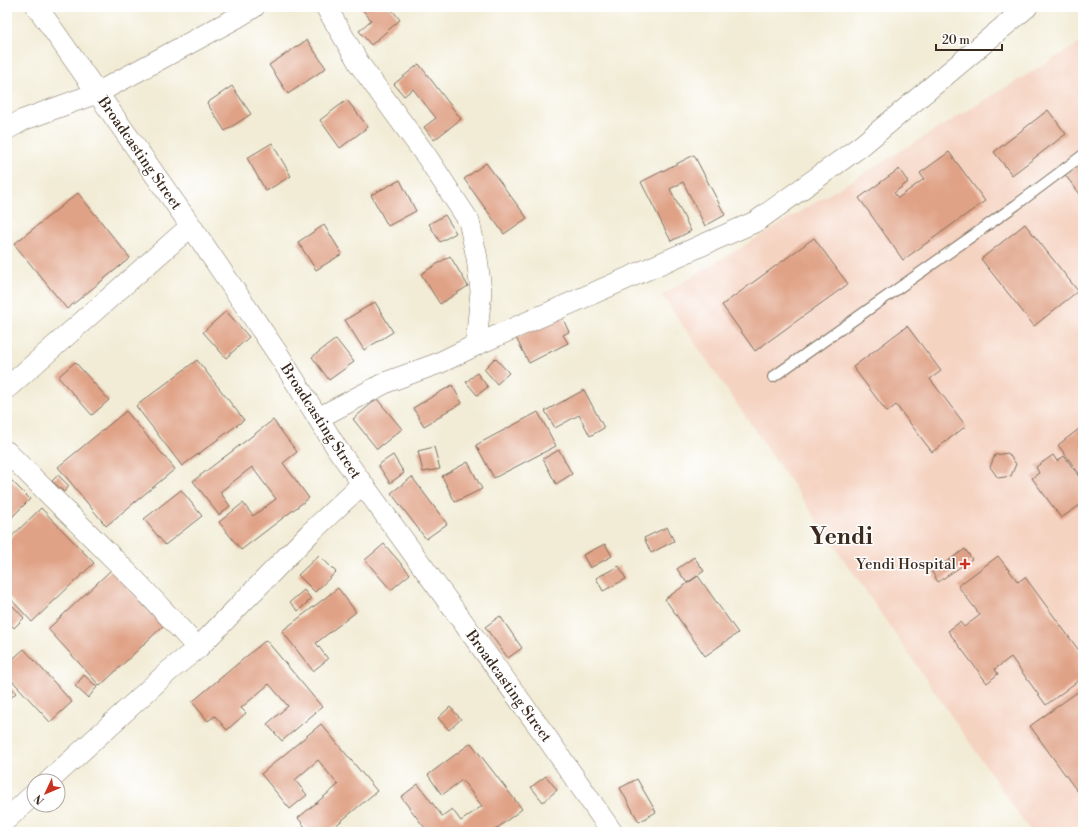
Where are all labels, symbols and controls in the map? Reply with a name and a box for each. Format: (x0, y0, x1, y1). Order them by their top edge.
scale bar (936, 26, 1002, 52)
text: 20 m (942, 33, 970, 48)
street label: Broadcasting Street (93, 92, 186, 214)
street label: Broadcasting Street (276, 359, 365, 483)
district label: Yendi (809, 523, 873, 551)
place label: Yendi Hospital (855, 555, 957, 574)
marker: Yendi Hospital (959, 558, 971, 570)
street label: Broadcasting Street (461, 626, 556, 747)
north arrow (26, 773, 66, 813)
text: N (31, 791, 48, 807)

